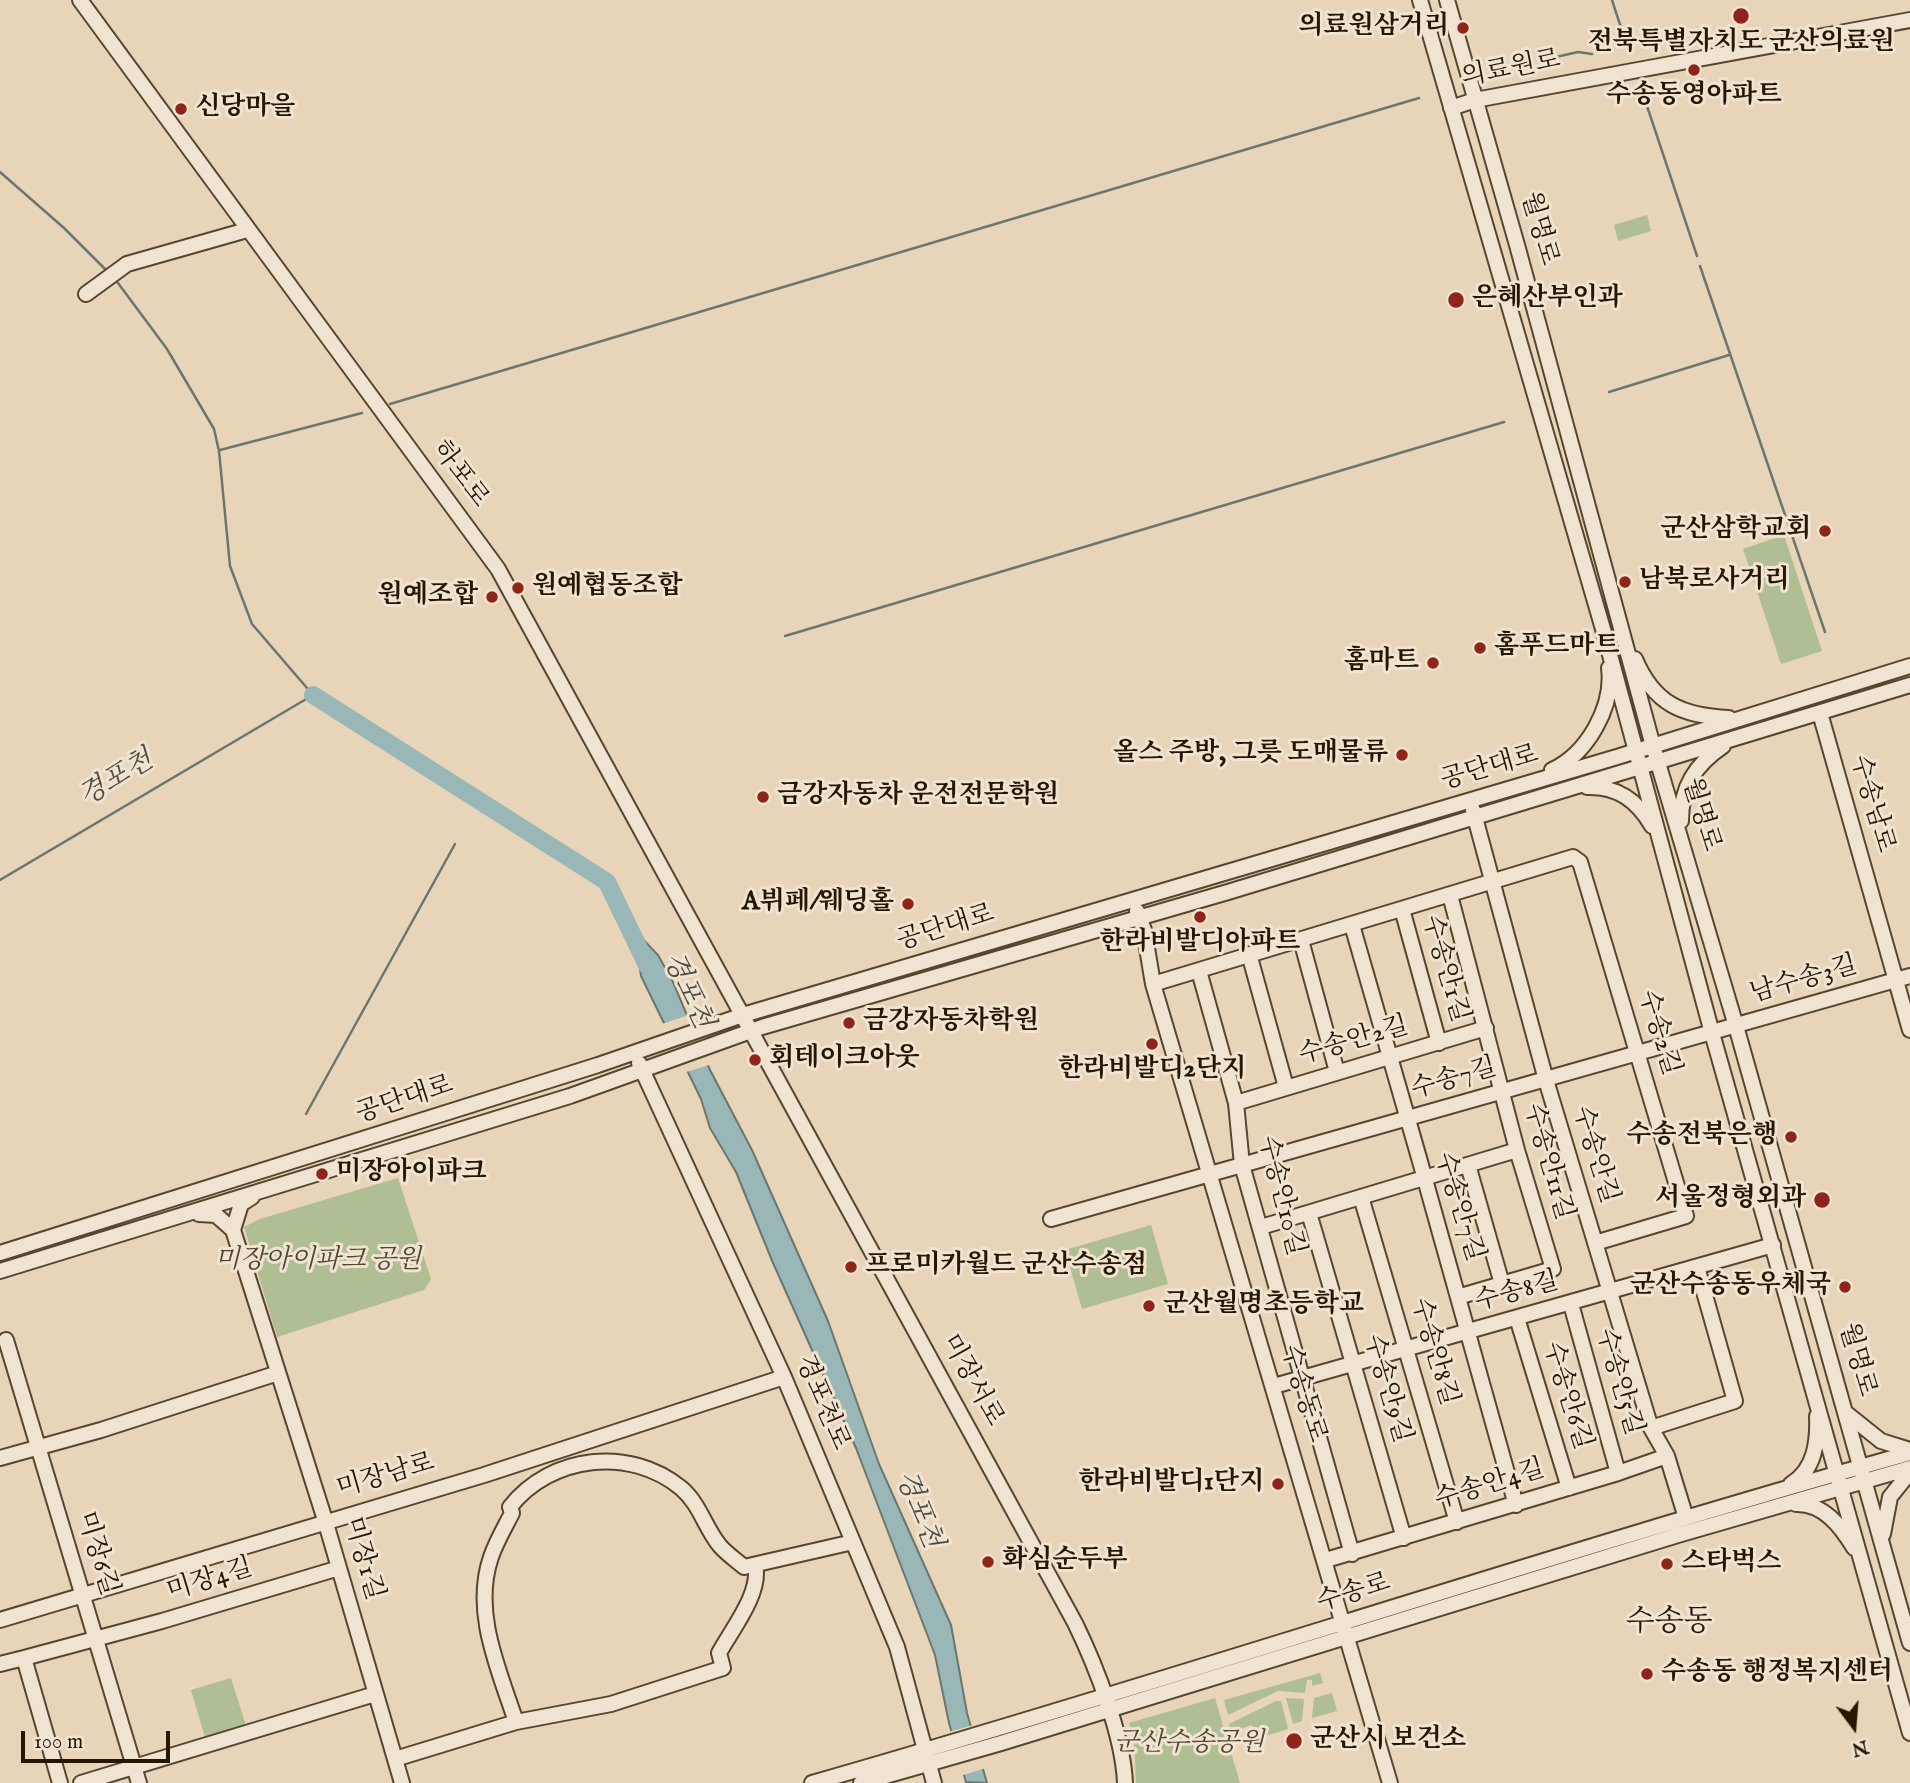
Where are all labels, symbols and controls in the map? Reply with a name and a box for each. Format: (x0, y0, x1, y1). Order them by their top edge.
marker: 전북특별자치도 군산의료원 (1731, 6, 1751, 26)
place label: 의료원삼거리 (1298, 12, 1449, 44)
marker: 의료원삼거리 (1455, 20, 1471, 36)
place label: 전북특별자치도 군산의료원 (1587, 28, 1895, 60)
street label: 의료원로 (1459, 45, 1563, 95)
marker: 수송동영아파트 (1686, 62, 1702, 78)
place label: 수송동영아파트 (1606, 81, 1782, 113)
place label: 신당마을 (195, 93, 295, 125)
marker: 신당마을 (173, 101, 189, 117)
street label: 월명로 (1513, 188, 1563, 270)
place label: 은혜산부인과 (1472, 284, 1623, 316)
marker: 은혜산부인과 (1446, 290, 1466, 310)
street label: 하포로 (424, 436, 494, 514)
place label: 군산삼학교회 (1660, 515, 1811, 547)
marker: 군산삼학교회 (1817, 523, 1833, 539)
place label: 남북로사거리 (1639, 566, 1790, 598)
place label: 원예협동조합 (532, 572, 683, 604)
marker: 남북로사거리 (1617, 574, 1633, 590)
marker: 원예협동조합 (510, 580, 526, 596)
place label: 원예조합 (378, 581, 478, 613)
marker: 원예조합 (484, 589, 500, 605)
place label: 홈푸드마트 (1494, 632, 1620, 664)
marker: 홈푸드마트 (1472, 640, 1488, 656)
place label: 홈마트 (1344, 647, 1419, 679)
marker: 홈마트 (1425, 655, 1441, 671)
place label: 올스 주방, 그릇 도매물류 (1113, 739, 1388, 771)
street label: 공단대로 (1437, 740, 1543, 798)
water label: 경포천 (74, 745, 160, 815)
marker: 올스 주방, 그릇 도매물류 (1394, 747, 1410, 763)
street label: 수송남로 (1842, 751, 1900, 857)
street label: 월명로 (1674, 774, 1726, 856)
place label: 금강자동차 운전전문학원 (777, 781, 1059, 813)
marker: 금강자동차 운전전문학원 (755, 789, 771, 805)
place label: A뷔페/웨딩홀 (742, 888, 894, 920)
marker: A뷔페/웨딩홀 (900, 896, 916, 912)
street label: 공단대로 (893, 899, 999, 959)
marker: 한라비발디아파트 (1192, 909, 1208, 925)
street label: 수송안1길 (1414, 912, 1474, 1026)
place label: 한라비발디아파트 (1100, 928, 1300, 960)
water label: 경포천 (654, 947, 718, 1035)
street label: 남수송3길 (1747, 951, 1861, 1011)
street label: 수송2길 (1630, 987, 1686, 1079)
place label: 금강자동차학원 (863, 1007, 1039, 1039)
street label: 수송안2길 (1296, 1011, 1412, 1073)
marker: 금강자동차학원 (841, 1015, 857, 1031)
marker: 한라비발디2단지 (1144, 1036, 1160, 1052)
place label: 회테이크아웃 (769, 1044, 920, 1076)
marker: 회테이크아웃 (747, 1052, 763, 1068)
street label: 수송7길 (1408, 1053, 1500, 1107)
place label: 한라비발디2단지 (1058, 1055, 1246, 1087)
street label: 공단대로 (352, 1071, 458, 1131)
street label: 수송안11길 (1515, 1100, 1579, 1224)
street label: 수송안길 (1564, 1102, 1624, 1208)
place label: 수송전북은행 (1626, 1121, 1777, 1153)
marker: 수송전북은행 (1783, 1129, 1799, 1145)
street label: 수송안10길 (1250, 1133, 1310, 1259)
street label: 수송안7길 (1427, 1149, 1489, 1265)
place label: 미장아이파크 (336, 1158, 487, 1190)
marker: 미장아이파크 (314, 1166, 330, 1182)
place label: 서울정형외과 (1655, 1184, 1806, 1216)
marker: 서울정형외과 (1812, 1190, 1832, 1210)
park label: 미장아이파크 공원 (215, 1246, 421, 1278)
place label: 프로미카월드 군산수송점 (865, 1251, 1147, 1283)
marker: 프로미카월드 군산수송점 (843, 1259, 859, 1275)
street label: 수송8길 (1472, 1267, 1562, 1319)
place label: 군산수송동우체국 (1630, 1271, 1831, 1303)
marker: 군산수송동우체국 (1837, 1279, 1853, 1295)
place label: 군산월명초등학교 (1163, 1290, 1364, 1322)
street label: 수송안8길 (1403, 1295, 1463, 1409)
marker: 군산월명초등학교 (1141, 1298, 1157, 1314)
street label: 월명로 (1831, 1319, 1881, 1401)
street label: 수송안5길 (1588, 1325, 1648, 1439)
street label: 미장서로 (933, 1330, 1009, 1432)
street label: 수송안9길 (1356, 1331, 1416, 1447)
street label: 수송안6길 (1535, 1338, 1597, 1454)
street label: 수송동로 (1272, 1341, 1332, 1447)
street label: 경포천로 (787, 1351, 855, 1455)
street label: 미장남로 (333, 1448, 439, 1506)
street label: 수송안4길 (1431, 1455, 1549, 1517)
water label: 경포천 (886, 1466, 948, 1554)
place label: 한라비발디1단지 (1079, 1468, 1264, 1500)
marker: 한라비발디1단지 (1270, 1476, 1286, 1492)
street label: 미장6길 (68, 1508, 124, 1600)
street label: 미장1길 (335, 1514, 389, 1604)
place label: 화심순두부 (1002, 1546, 1128, 1578)
place label: 스타벅스 (1681, 1548, 1781, 1580)
street label: 미장4길 (163, 1553, 257, 1609)
marker: 화심순두부 (980, 1554, 996, 1570)
marker: 스타벅스 (1659, 1556, 1675, 1572)
street label: 수송로 (1313, 1568, 1395, 1620)
district label: 수송동 (1626, 1606, 1712, 1642)
place label: 수송동 행정복지센터 (1661, 1658, 1893, 1690)
marker: 수송동 행정복지센터 (1639, 1666, 1655, 1682)
north arrow (1819, 1692, 1889, 1762)
scale bar (24, 1716, 173, 1760)
place label: 군산시 보건소 (1310, 1725, 1466, 1757)
text: 100 m (34, 1729, 83, 1756)
park label: 군산수송공원 (1114, 1729, 1264, 1761)
marker: 군산시 보건소 (1284, 1731, 1304, 1751)
text: N (1849, 1733, 1871, 1761)

